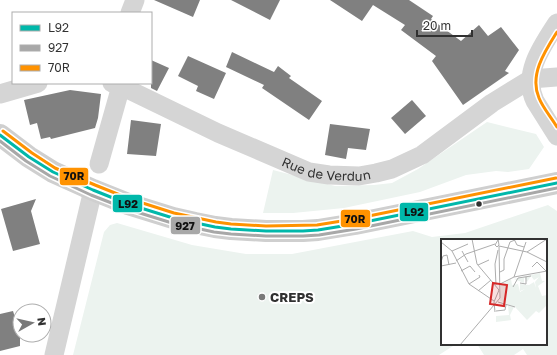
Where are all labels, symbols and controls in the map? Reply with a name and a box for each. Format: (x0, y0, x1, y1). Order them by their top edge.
legend (12, 12, 152, 84)
scale bar (417, 12, 472, 38)
text: 20 m (423, 18, 451, 33)
text: L92 (48, 20, 69, 35)
text: 927 (48, 40, 69, 55)
text: 70R (48, 60, 70, 75)
street label: Rue de Verdun (280, 153, 372, 184)
line badge: 70R (59, 167, 89, 186)
text: 70R (64, 169, 85, 182)
line badge: L92 (112, 194, 143, 213)
text: L92 (118, 197, 138, 210)
unlabelled marker (474, 199, 484, 209)
line badge: L92 (399, 202, 429, 222)
text: L92 (404, 205, 424, 218)
line badge: 70R (340, 209, 371, 228)
text: 70R (345, 212, 366, 225)
line badge: 927 (170, 216, 201, 235)
text: 927 (175, 219, 195, 232)
inset map (441, 239, 547, 345)
place label: CREPS (270, 289, 314, 305)
marker: CREPS (257, 292, 267, 302)
north arrow (12, 303, 52, 343)
text: N (35, 316, 49, 327)

